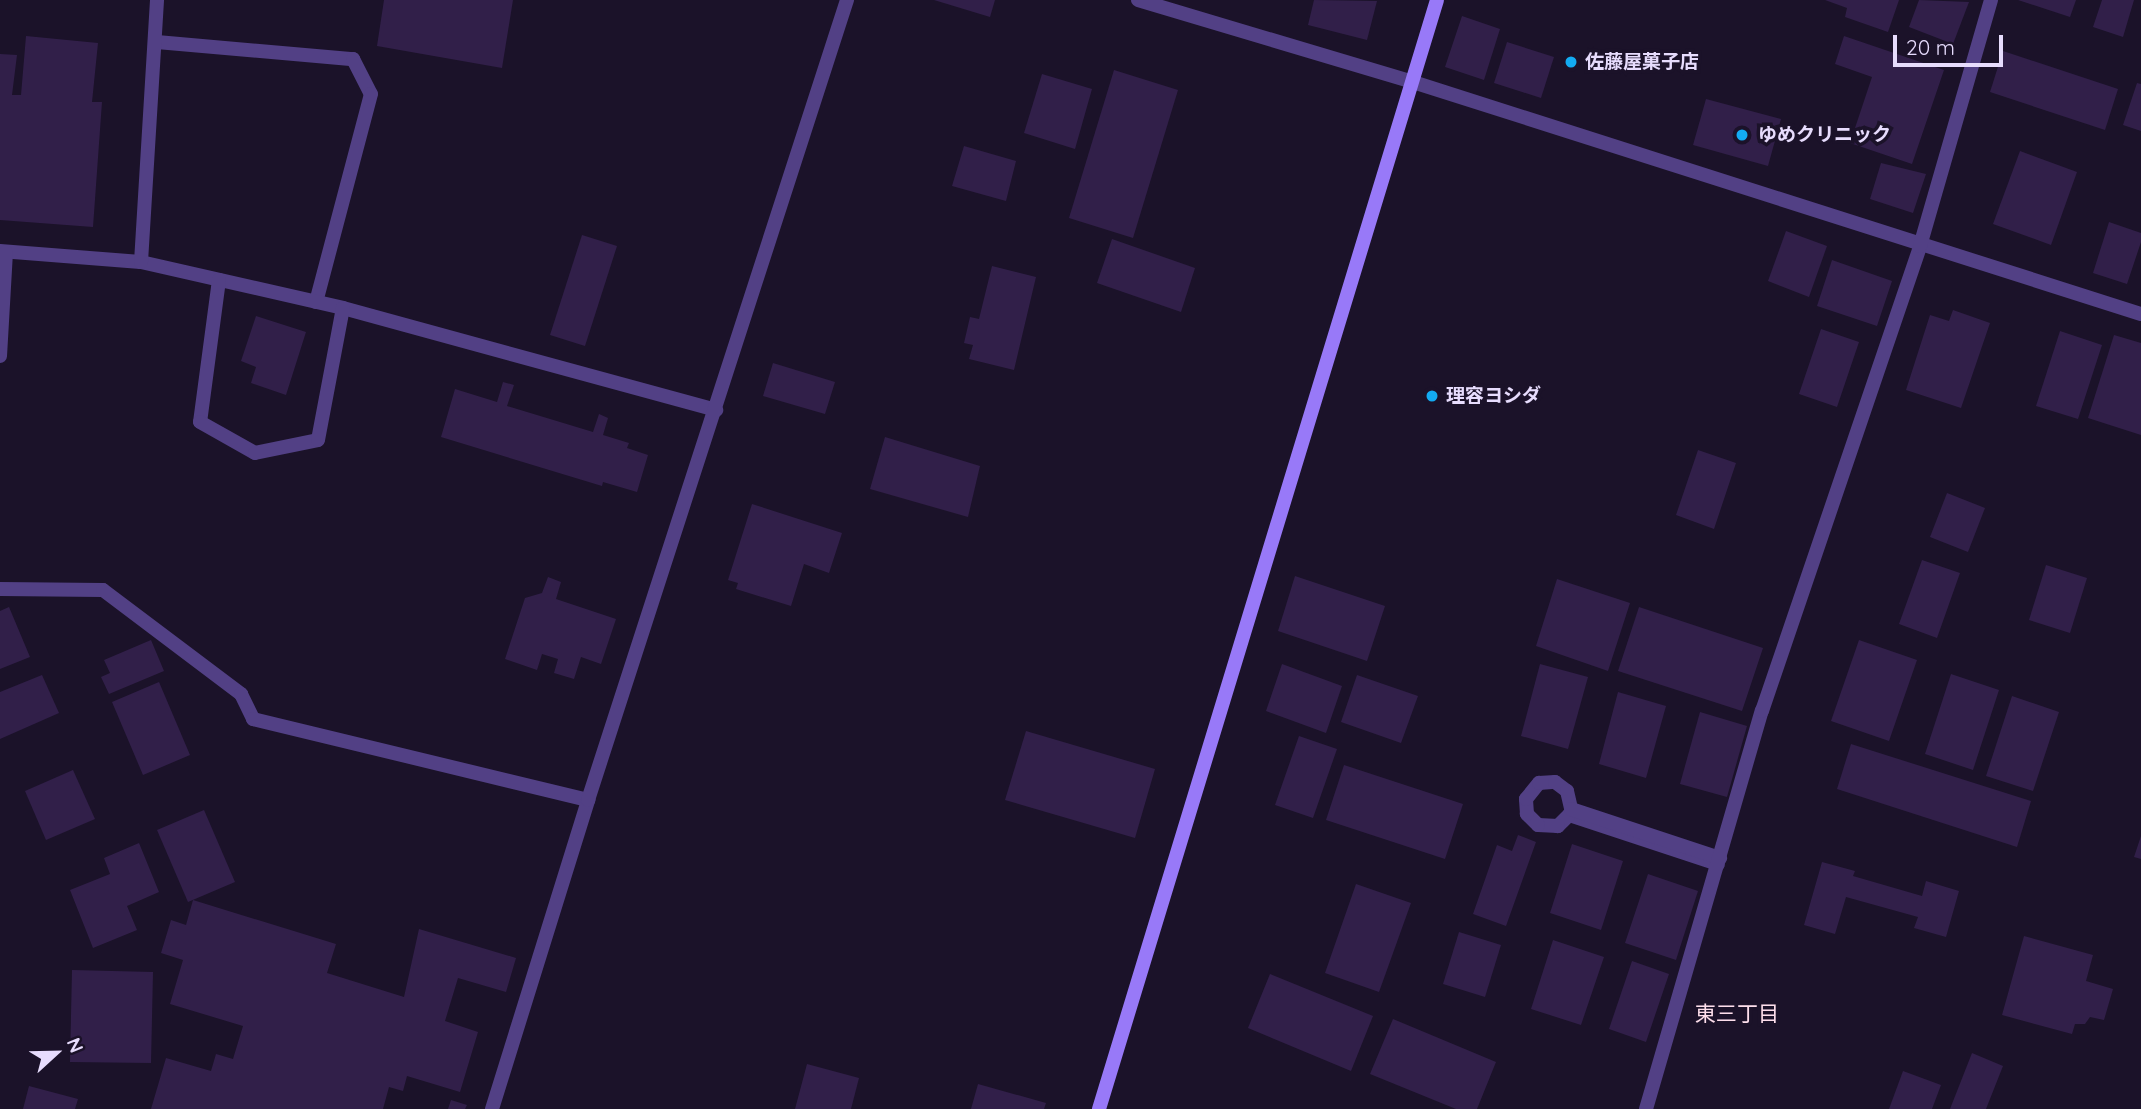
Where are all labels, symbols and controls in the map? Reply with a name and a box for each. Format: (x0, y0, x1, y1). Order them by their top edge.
scale bar (1896, 21, 2006, 65)
text: 20 m (1906, 34, 1955, 60)
place label: 佐藤屋菓子店 (1585, 51, 1699, 73)
marker: 佐藤屋菓子店 (1563, 54, 1579, 70)
place label: ゆめクリニック (1758, 124, 1891, 146)
marker: ゆめクリニック (1732, 125, 1752, 145)
place label: 理容ヨシダ (1446, 385, 1541, 407)
marker: 理容ヨシダ (1424, 388, 1440, 404)
district label: 東三丁目 (1695, 1000, 1779, 1026)
north arrow (21, 1018, 91, 1088)
text: N (62, 1034, 89, 1056)

